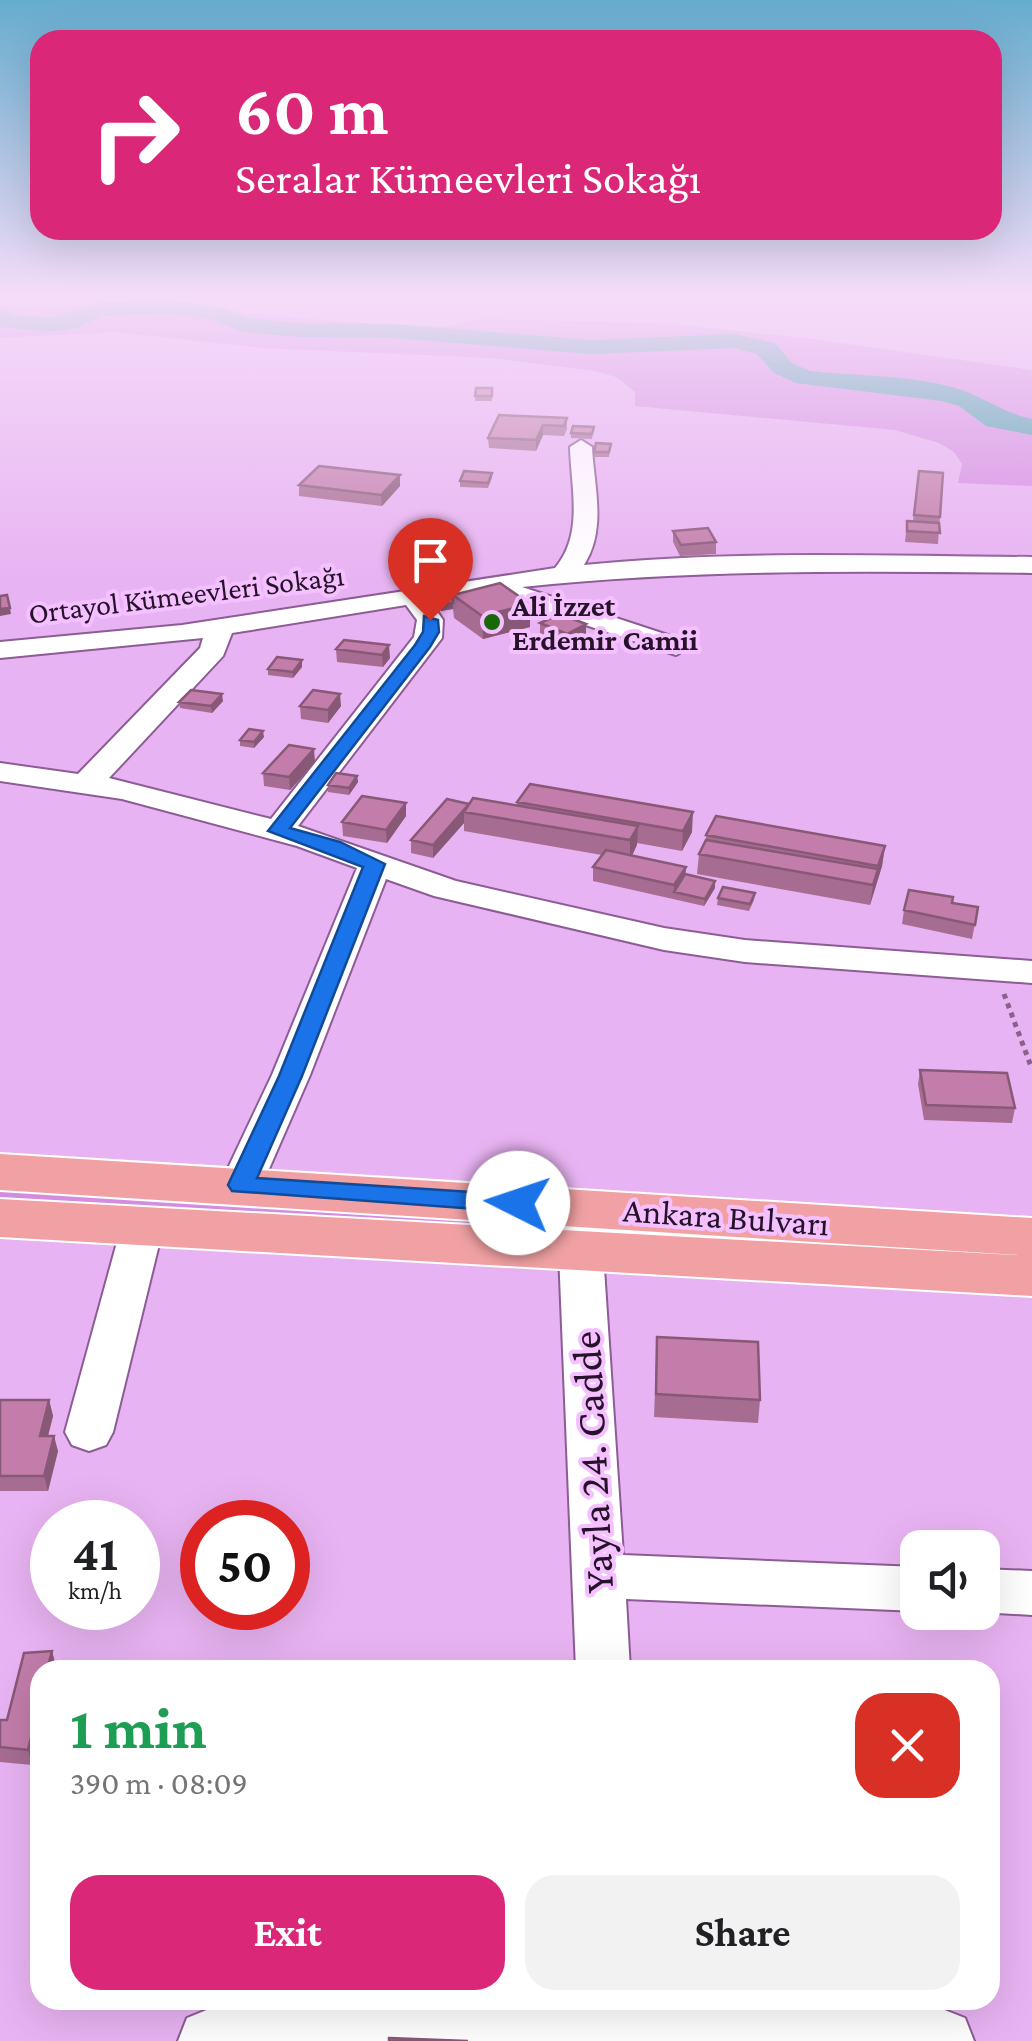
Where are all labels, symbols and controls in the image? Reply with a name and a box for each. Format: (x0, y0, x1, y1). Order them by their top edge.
icon: right (70, 70, 200, 200)
text: 60 m (235, 71, 388, 149)
text: Seralar Kümeevleri Sokağı (235, 153, 701, 203)
pin (388, 518, 473, 621)
icon: arrive (403, 533, 458, 588)
street label: Ortayol Kümeevleri Sokağı (26, 558, 346, 631)
place label: Ali İzzet Erdemir Camii (511, 589, 698, 656)
marker: Ali İzzet Erdemir Camii (481, 611, 503, 633)
position arrow (466, 1151, 570, 1255)
street label: Ankara Bulvarı (622, 1190, 830, 1244)
street label: Yayla 24. Cadde (562, 1330, 622, 1594)
speed limit sign: 50 (180, 1500, 310, 1630)
text: 41 (72, 1525, 118, 1581)
map controls (900, 1530, 1000, 1630)
button: sound (900, 1530, 1000, 1630)
text: km/h (68, 1577, 122, 1604)
button: close (855, 1693, 960, 1798)
text: 1 min (70, 1694, 207, 1761)
text: 390 m · 08:09 (70, 1765, 248, 1801)
button: Exit (70, 1875, 505, 1990)
button: Share (525, 1875, 960, 1990)

